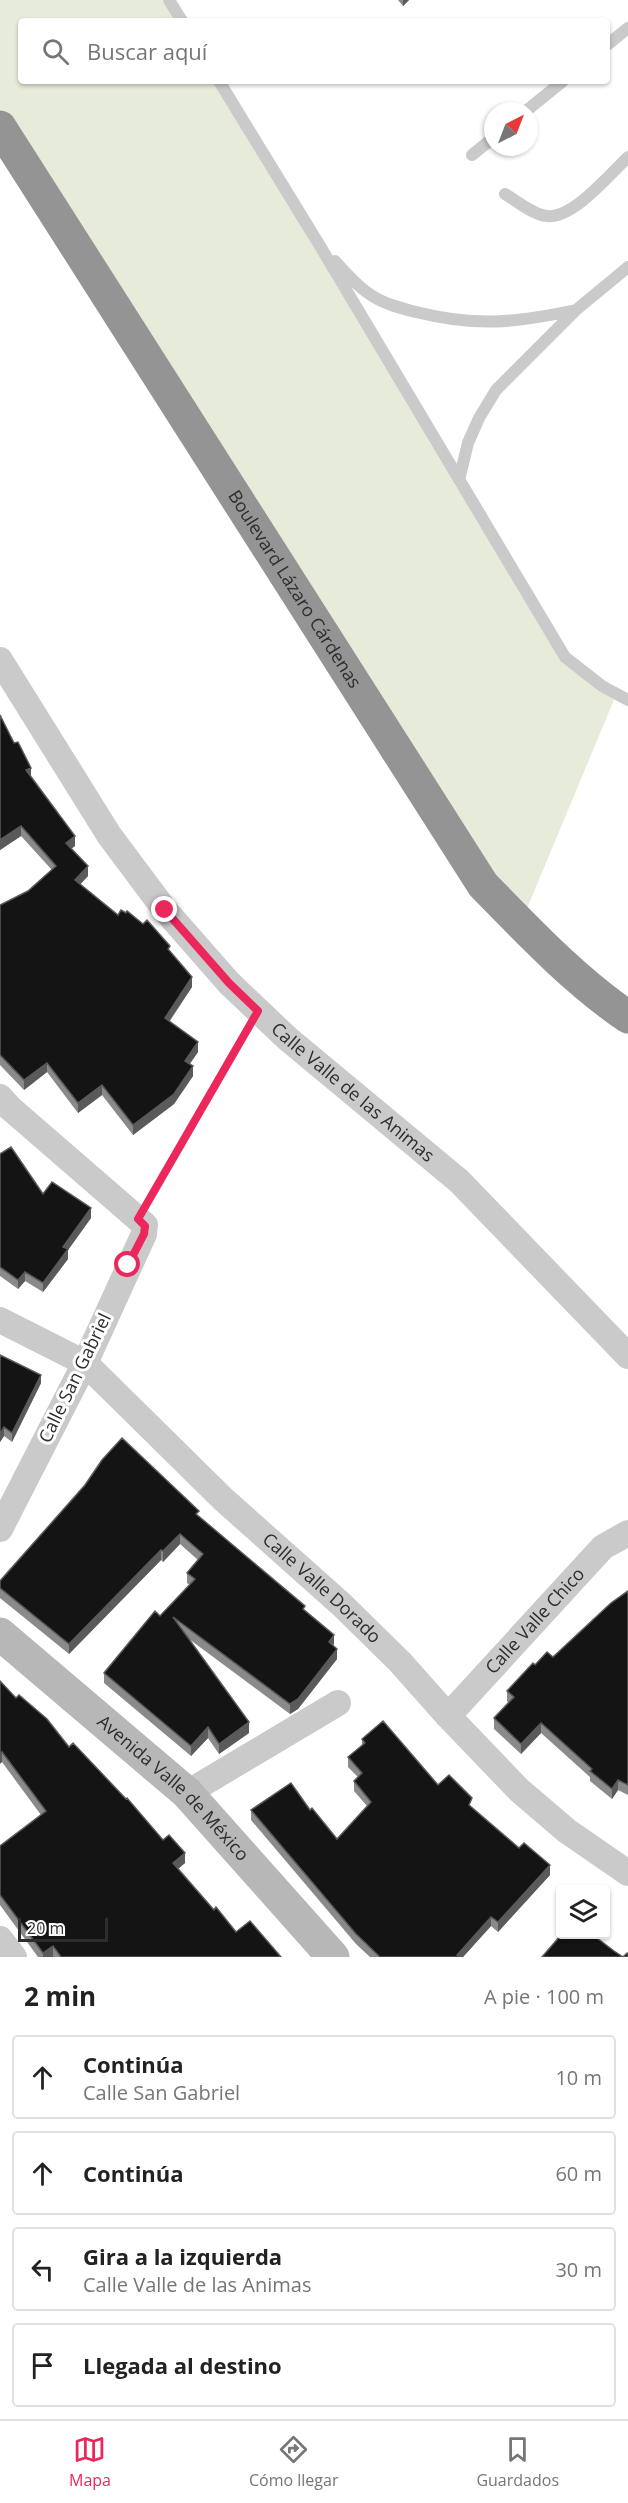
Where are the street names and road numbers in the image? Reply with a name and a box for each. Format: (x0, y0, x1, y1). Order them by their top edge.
street label: Boulevard Lázaro Cárdenas (223, 485, 367, 692)
street label: Calle Valle de las Animas (267, 1016, 440, 1167)
street label: Calle San Gabriel (32, 1309, 116, 1446)
street label: Calle Valle Dorado (258, 1527, 387, 1648)
street label: Calle Valle Chico (480, 1562, 589, 1679)
street label: Avenida Valle de México (93, 1709, 255, 1866)

